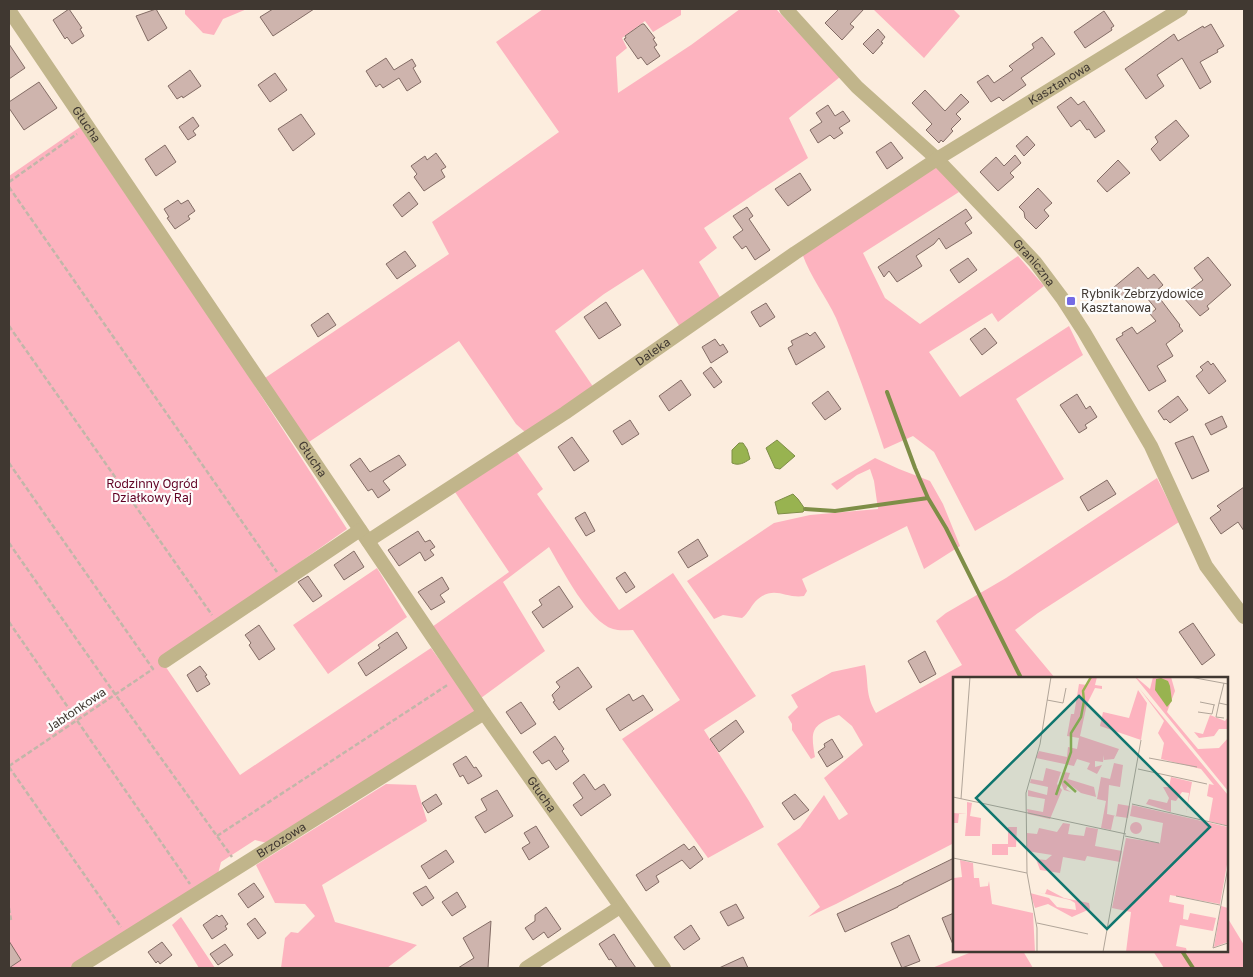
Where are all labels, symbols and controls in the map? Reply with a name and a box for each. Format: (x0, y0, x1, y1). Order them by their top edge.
street label: Kasztanowa (1025, 59, 1093, 108)
street label: Głucha (69, 103, 104, 145)
street label: Graniczna (1010, 235, 1058, 289)
place label: Rybnik Zebrzydowice Kasztanowa (1081, 286, 1203, 315)
marker: Rybnik Zebrzydowice Kasztanowa (1065, 295, 1077, 307)
street label: Daleka (632, 334, 673, 369)
street label: Głucha (295, 438, 330, 480)
park label: Rodzinny Ogród Działkowy Raj (106, 476, 198, 505)
inset map (953, 677, 1228, 952)
street label: Jabłonkowa (43, 684, 109, 735)
street label: Głucha (524, 773, 560, 815)
street label: Brzozowa (253, 819, 309, 861)

